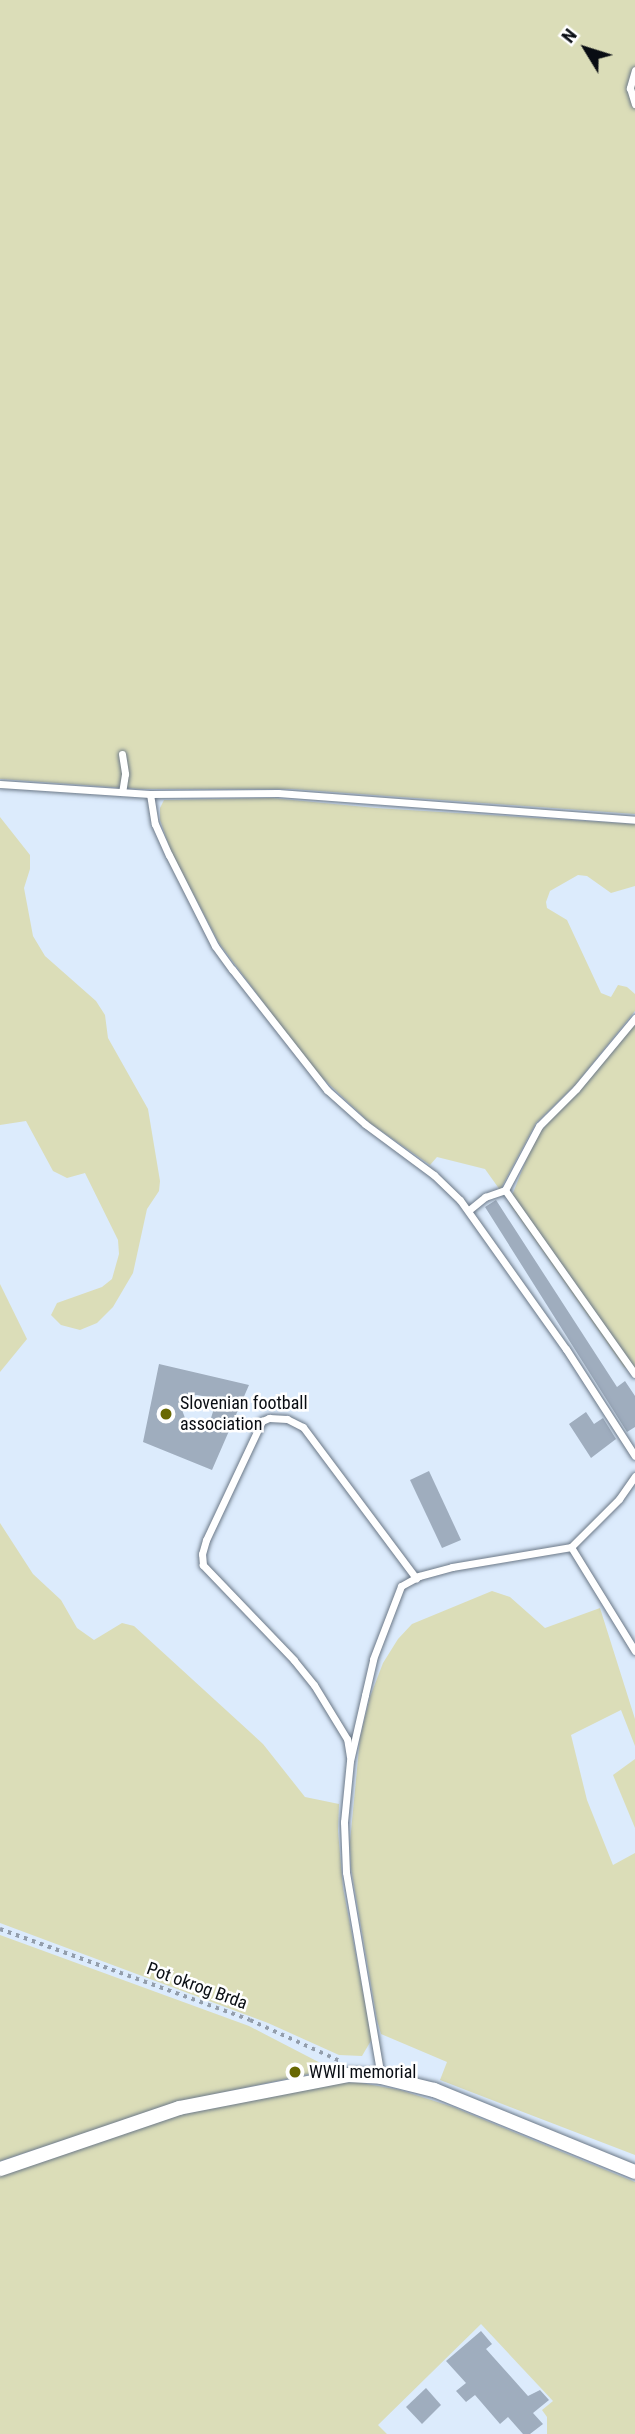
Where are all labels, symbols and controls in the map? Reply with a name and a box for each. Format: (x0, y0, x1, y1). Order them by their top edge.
north arrow (551, 14, 621, 84)
text: N (556, 24, 582, 47)
place label: Slovenian football association (180, 1393, 308, 1436)
marker: Slovenian football association (158, 1406, 174, 1422)
street label: Pot okrog Brda (144, 1958, 250, 2014)
place label: WWII memorial (309, 2061, 416, 2083)
marker: WWII memorial (287, 2064, 303, 2080)

